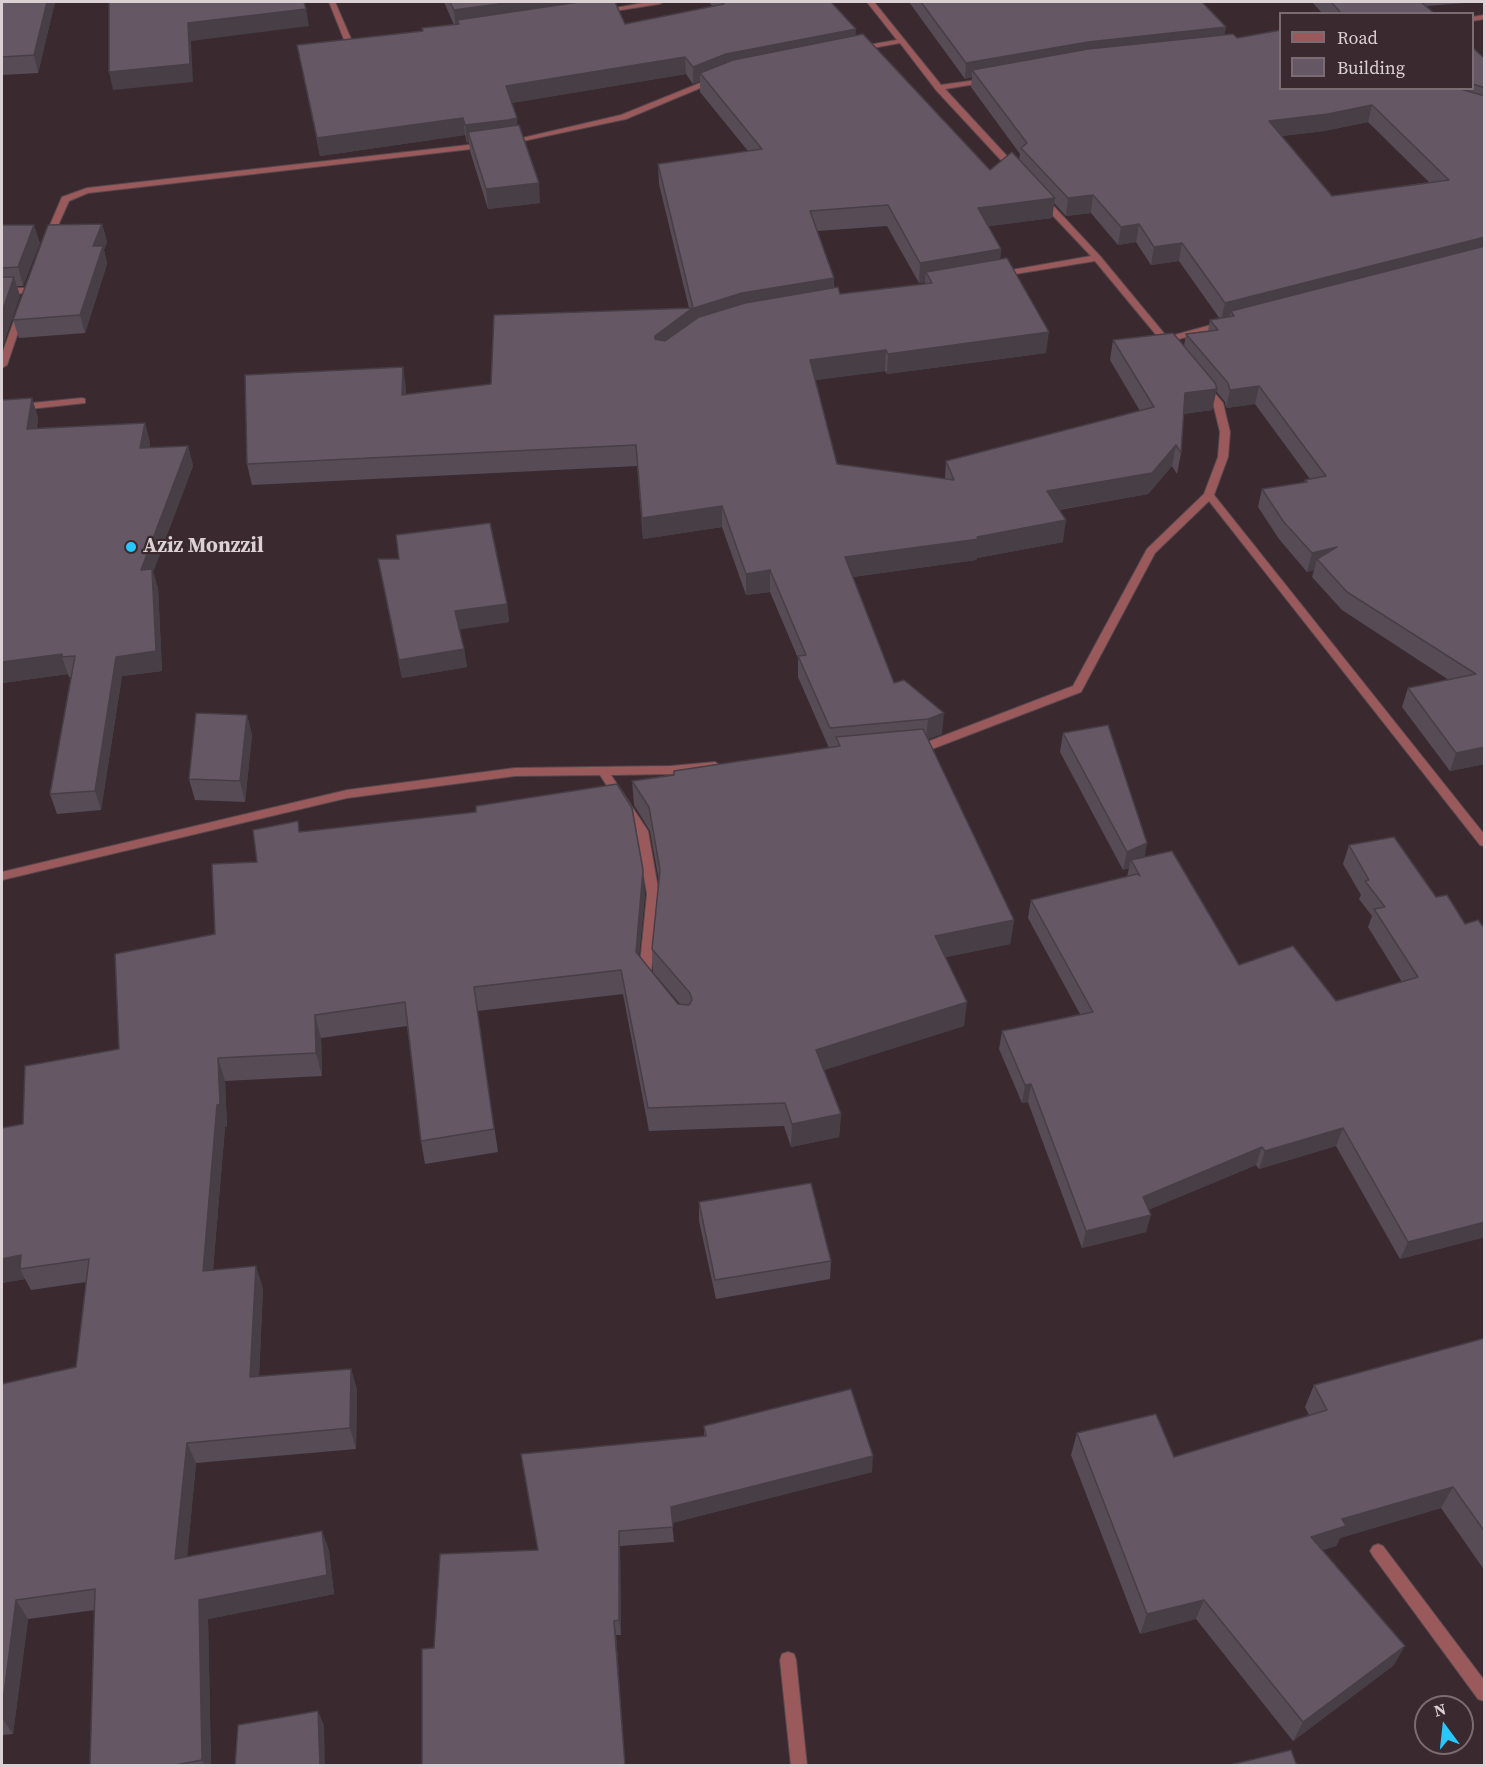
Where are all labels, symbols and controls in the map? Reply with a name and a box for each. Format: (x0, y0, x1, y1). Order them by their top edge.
legend (1279, 12, 1474, 90)
text: Road (1337, 25, 1378, 50)
text: Building (1337, 55, 1405, 80)
place label: Aziz Monzzil (143, 534, 264, 560)
marker: Aziz Monzzil (124, 540, 138, 554)
north arrow (1414, 1695, 1474, 1755)
text: N (1431, 1697, 1448, 1722)

